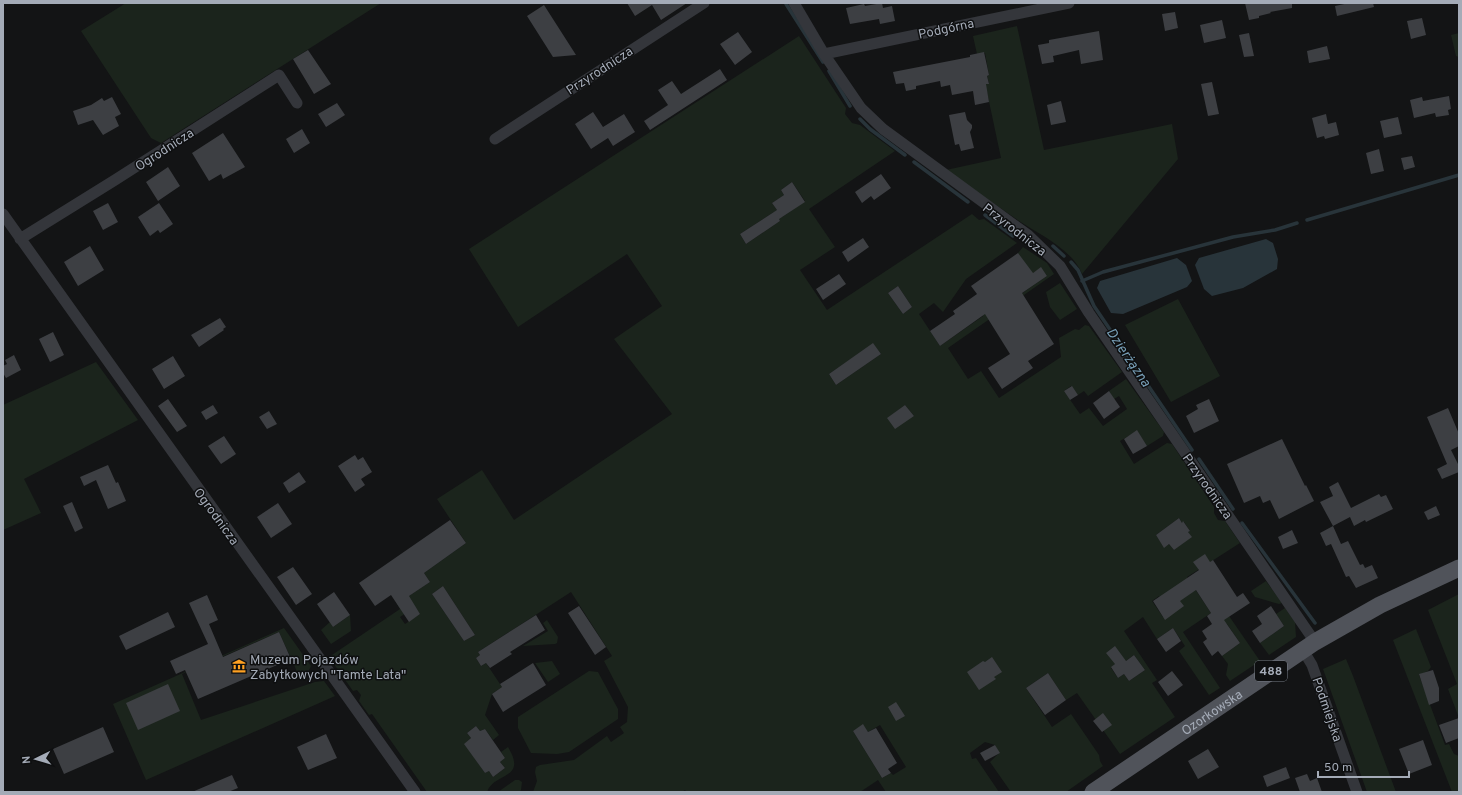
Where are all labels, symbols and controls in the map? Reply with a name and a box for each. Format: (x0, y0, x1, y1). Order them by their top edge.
street label: Podgórna (917, 16, 976, 44)
street label: Przyrodnicza (564, 44, 637, 99)
street label: Ogrodnicza (133, 126, 197, 176)
street label: Przyrodnicza (979, 201, 1049, 260)
water label: Dzierżązna (1102, 325, 1154, 391)
street label: Przyrodnicza (1178, 451, 1235, 523)
street label: Ogrodnicza (189, 486, 241, 549)
place label: Muzeum Pojazdów Zabytkowych "Tamte Lata" (250, 653, 406, 684)
museum icon: Muzeum Pojazdów Zabytkowych "Tamte Lata" (231, 658, 247, 674)
road number: 488 (1255, 661, 1287, 681)
street label: Podmiejska (1308, 675, 1345, 744)
street label: Ozorkowska (1179, 687, 1246, 740)
north arrow (16, 739, 56, 779)
scale bar (1318, 753, 1409, 779)
text: N (20, 755, 34, 764)
text: 50 m (1324, 760, 1352, 776)

